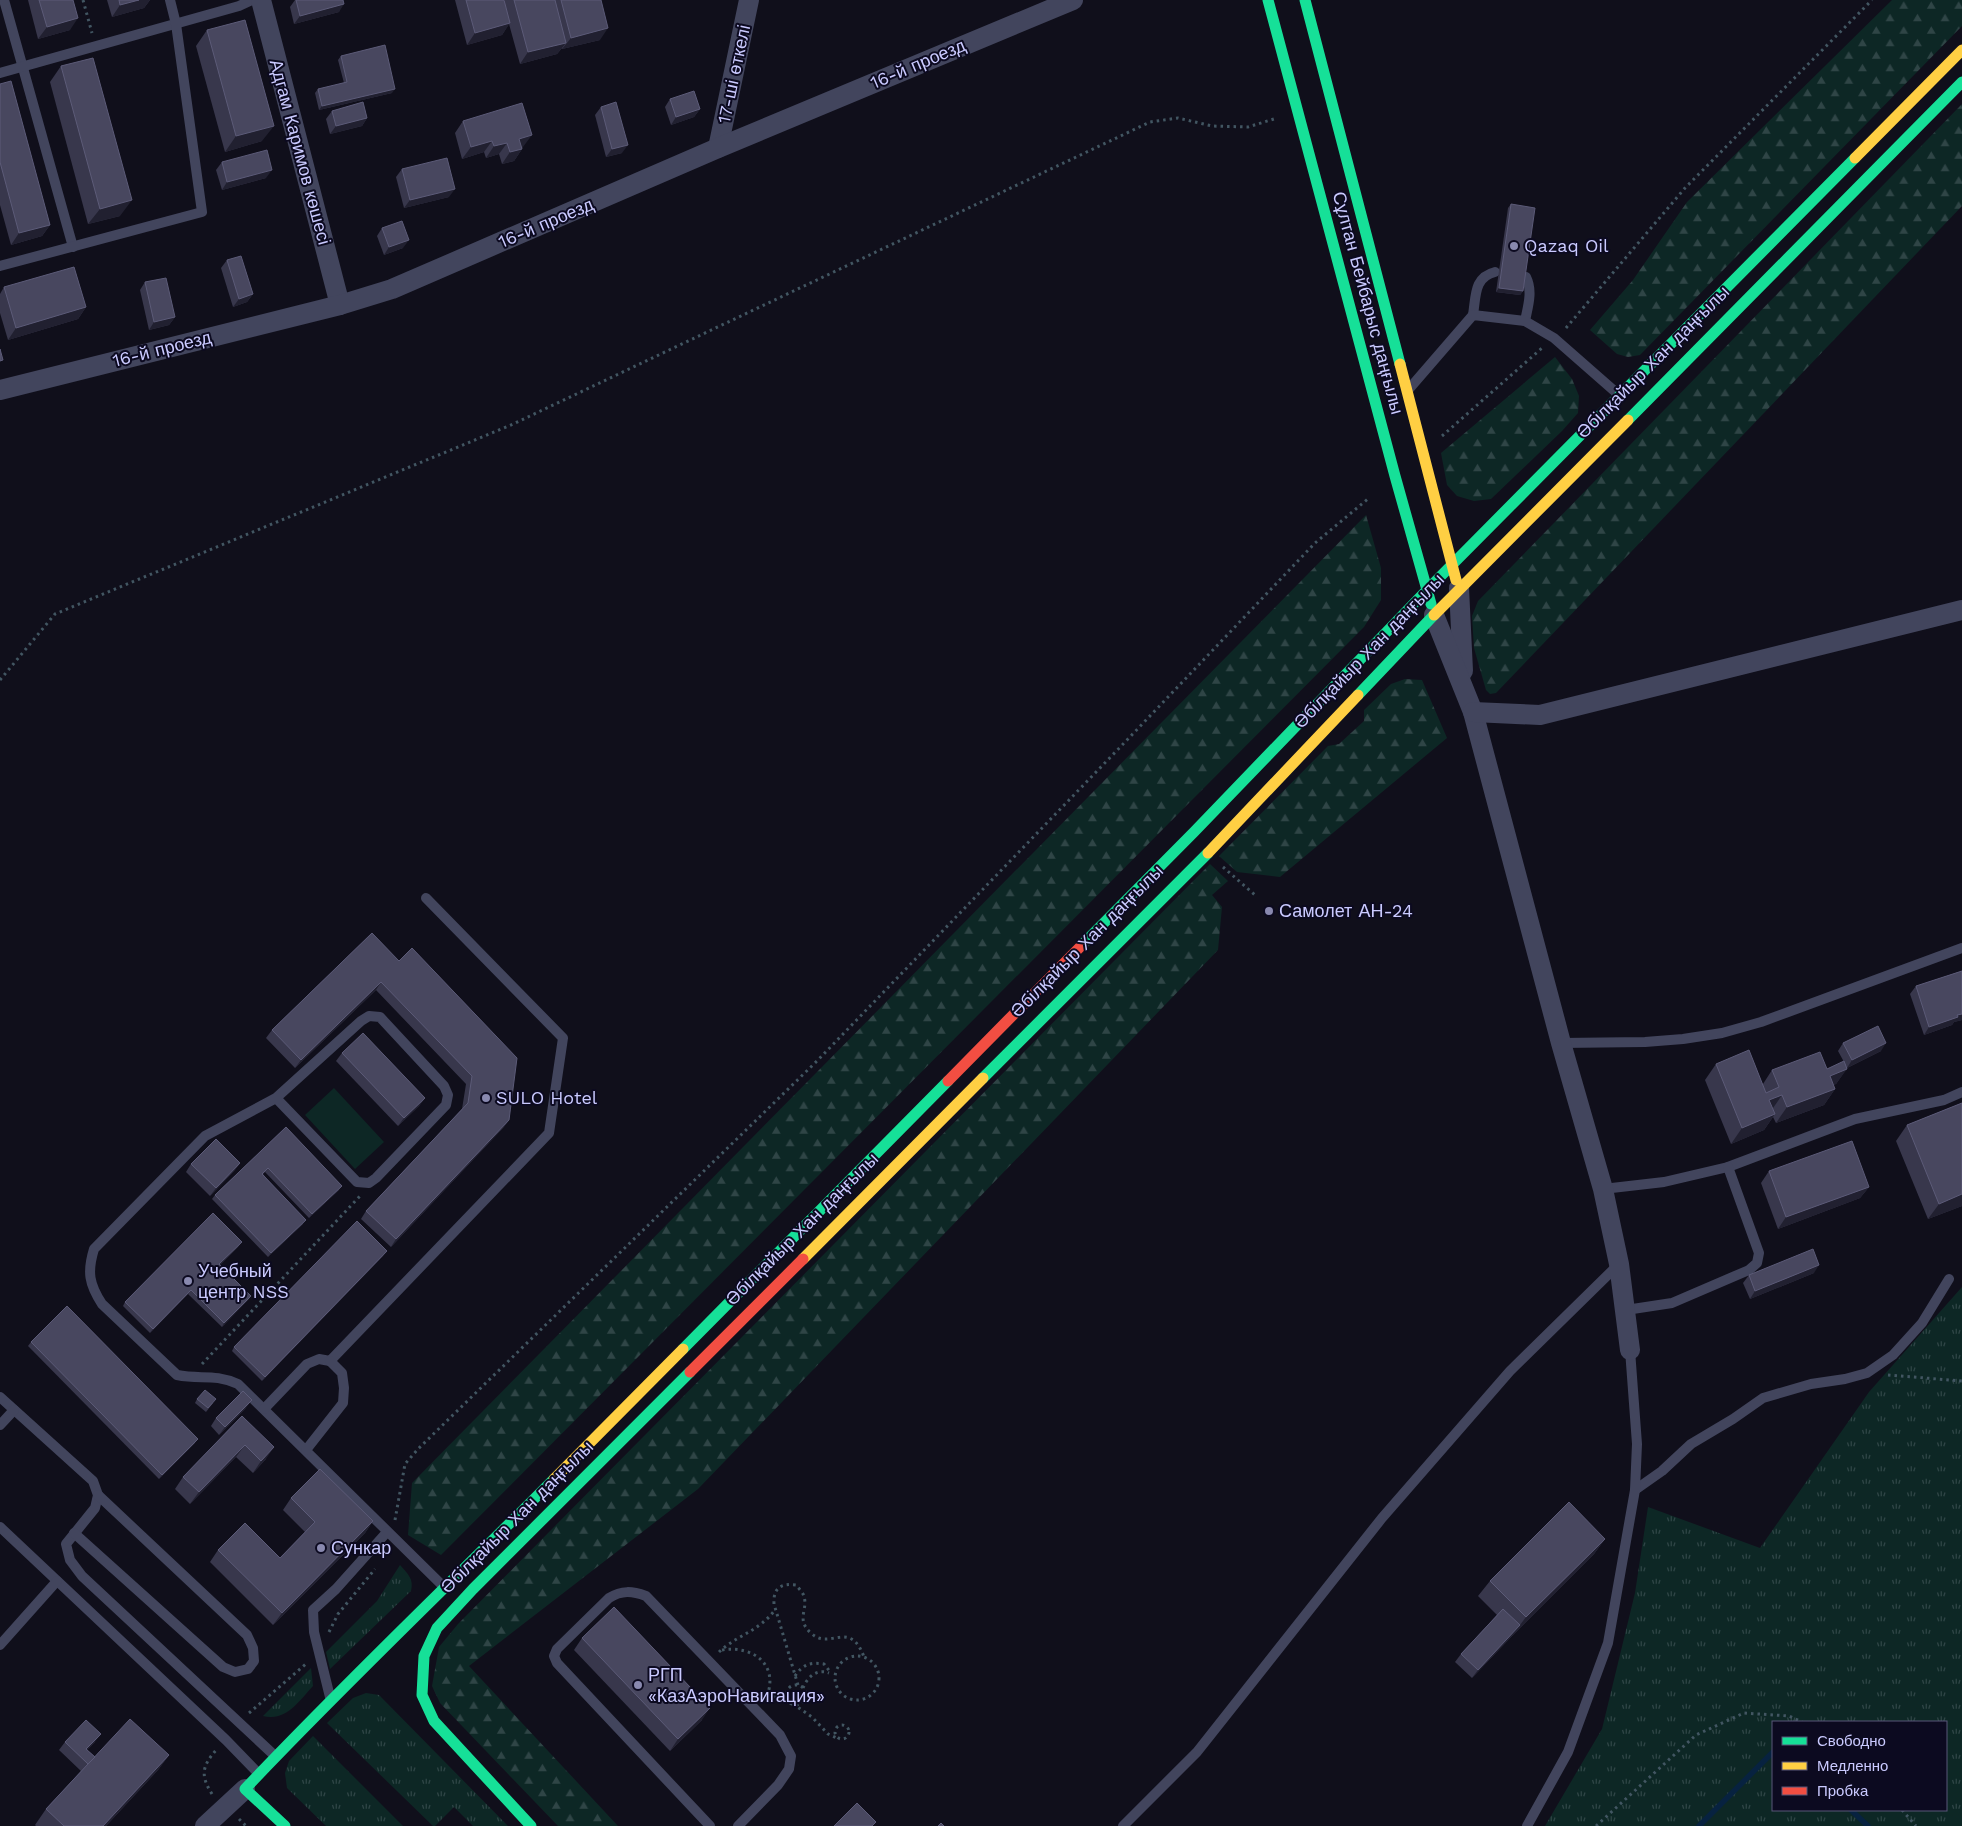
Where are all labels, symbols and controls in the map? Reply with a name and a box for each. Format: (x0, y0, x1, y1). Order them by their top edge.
street label: 17-ші өткелі (713, 23, 754, 125)
street label: 16-й проезд (867, 34, 969, 93)
street label: Адгам Каримов көшесі (266, 57, 335, 247)
street label: Сұлтан Бейбарыс даңғылы (1329, 189, 1408, 417)
street label: 16-й проезд (495, 193, 597, 252)
place label: Qazaq Oil (1524, 235, 1609, 256)
marker: Qazaq Oil (1508, 240, 1520, 252)
street label: Әбілқайыр Хан даңғылы (1572, 281, 1733, 442)
street label: 16-й проезд (110, 326, 214, 371)
street label: Әбілқайыр Хан даңғылы (1289, 569, 1448, 732)
street label: Әбілқайыр Хан даңғылы (1006, 860, 1167, 1021)
place label: Самолет АН-24 (1279, 900, 1413, 921)
marker: Самолет АН-24 (1263, 905, 1275, 917)
place label: SULO Hotel (496, 1087, 598, 1108)
marker: SULO Hotel (480, 1092, 492, 1104)
street label: Әбілқайыр Хан даңғылы (721, 1148, 882, 1309)
place label: Учебный центр NSS (198, 1260, 289, 1302)
marker: Учебный центр NSS (182, 1275, 194, 1287)
street label: Әбілқайыр Хан даңғылы (436, 1436, 597, 1597)
place label: Сункар (331, 1537, 391, 1558)
marker: Сункар (315, 1542, 327, 1554)
place label: РГП «КазАэроНавигация» (648, 1664, 825, 1706)
marker: РГП «КазАэроНавигация» (632, 1679, 644, 1691)
legend (1772, 1721, 1947, 1811)
text: Свободно (1817, 1732, 1886, 1750)
text: Медленно (1817, 1757, 1888, 1775)
text: Пробка (1817, 1782, 1869, 1800)

